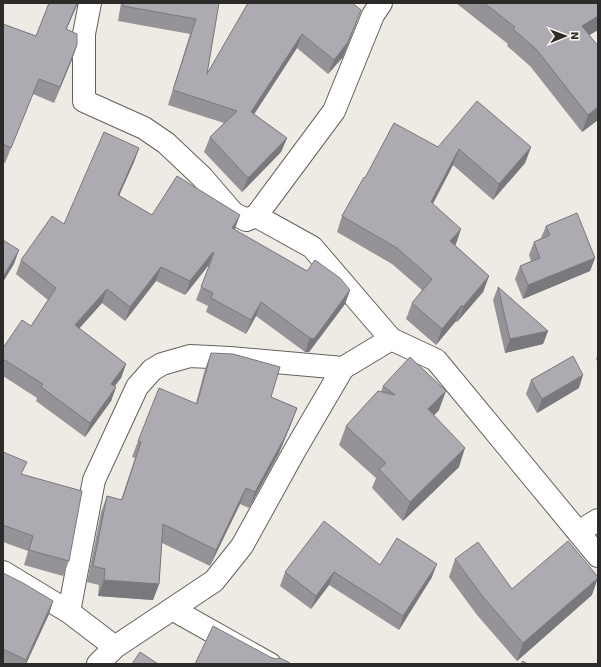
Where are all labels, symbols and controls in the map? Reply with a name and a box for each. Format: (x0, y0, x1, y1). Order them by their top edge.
north arrow (545, 16, 585, 56)
text: N (568, 32, 581, 40)

